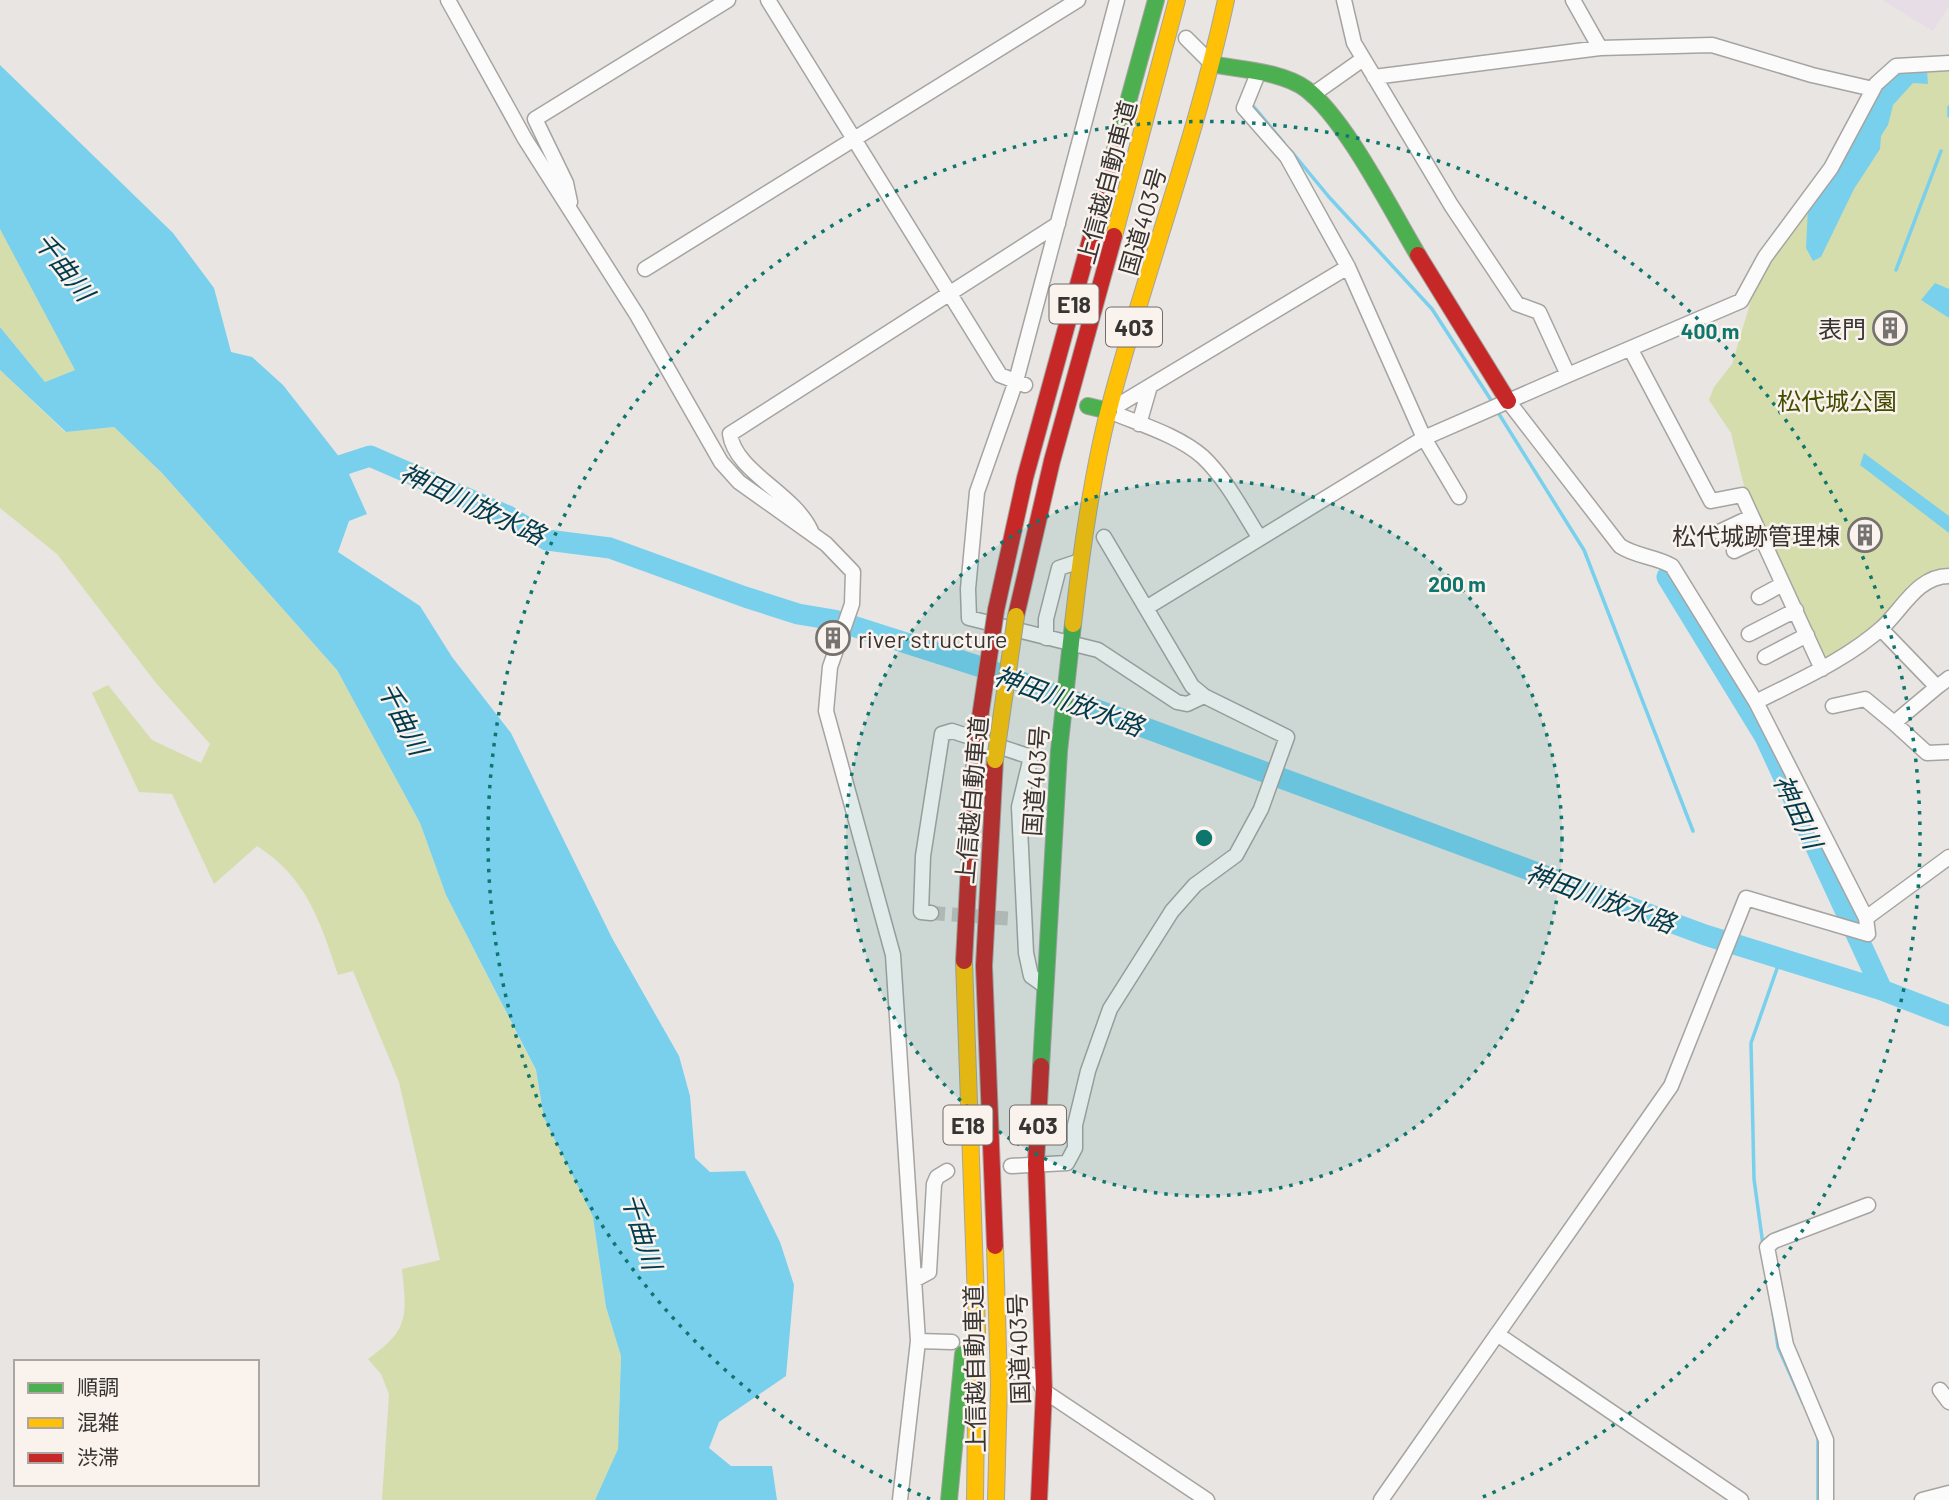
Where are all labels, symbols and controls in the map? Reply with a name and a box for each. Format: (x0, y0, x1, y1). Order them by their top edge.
street label: 上信越自動車道 (1070, 97, 1142, 267)
street label: 国道403号 (1113, 164, 1171, 278)
water label: 千曲川 (29, 226, 103, 309)
road number: E18 (1050, 284, 1098, 324)
road number: 403 (1106, 308, 1162, 346)
building icon: 表門 (1871, 309, 1909, 347)
place label: 表門 (1818, 314, 1866, 343)
text: 400 m (1681, 318, 1739, 343)
park label: 松代城公園 (1777, 386, 1897, 415)
water label: 神田川放水路 (396, 456, 552, 551)
building icon: 松代城跡管理棟 (1846, 516, 1884, 554)
place label: 松代城跡管理棟 (1672, 521, 1840, 550)
text: 200 m (1428, 571, 1486, 596)
building icon: river structure (814, 619, 852, 657)
place label: river structure (858, 624, 1008, 653)
water label: 神田川放水路 (990, 659, 1149, 742)
water label: 千曲川 (372, 676, 437, 762)
street label: 上信越自動車道 (949, 715, 993, 885)
street label: 国道403号 (1017, 725, 1053, 837)
water label: 神田川 (1768, 769, 1831, 856)
centre of rings (1192, 826, 1216, 850)
water label: 神田川放水路 (1522, 856, 1681, 939)
road number: E18 (944, 1106, 992, 1144)
road number: 403 (1010, 1106, 1066, 1144)
water label: 千曲川 (617, 1189, 670, 1276)
street label: 上信越自動車道 (958, 1285, 990, 1453)
street label: 国道403号 (1002, 1293, 1034, 1405)
legend (14, 1360, 259, 1486)
text: 順調 (77, 1374, 119, 1399)
text: 混雑 (77, 1409, 119, 1434)
text: 渋滞 (77, 1444, 119, 1469)

